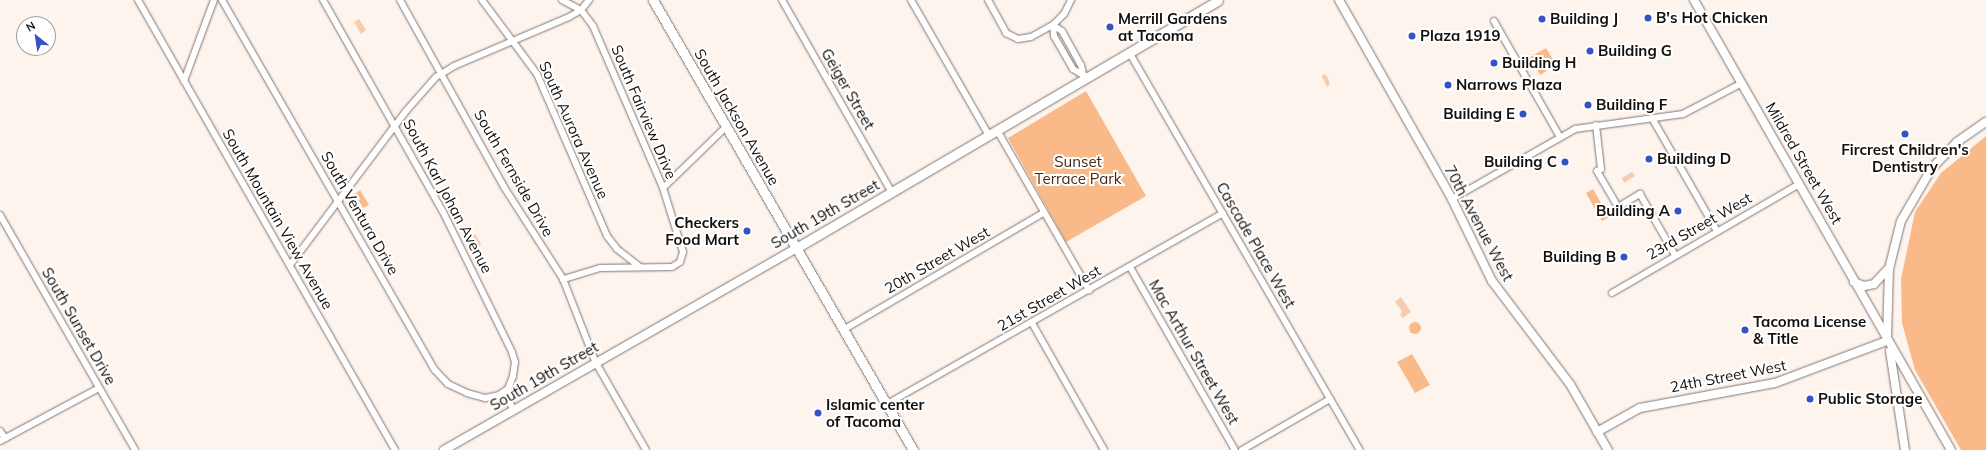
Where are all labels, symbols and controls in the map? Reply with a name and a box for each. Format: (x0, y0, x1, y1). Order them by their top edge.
place label: Merrill Gardens at Tacoma (1118, 9, 1227, 44)
place label: B's Hot Chicken (1656, 9, 1768, 27)
place label: Building J (1550, 10, 1618, 28)
marker: B's Hot Chicken (1643, 13, 1653, 23)
marker: Building J (1537, 14, 1547, 24)
north arrow (16, 16, 56, 56)
text: N (23, 18, 38, 35)
marker: Merrill Gardens at Tacoma (1105, 22, 1115, 32)
place label: Plaza 1919 (1420, 27, 1500, 45)
marker: Plaza 1919 (1407, 31, 1417, 41)
street label: South Fairview Drive (608, 42, 680, 182)
place label: Building G (1598, 42, 1672, 60)
street label: Geiger Street (818, 45, 878, 133)
street label: South Jackson Avenue (691, 46, 783, 188)
marker: Building G (1585, 46, 1595, 56)
place label: Building H (1502, 54, 1576, 72)
street label: South Aurora Avenue (536, 58, 612, 202)
marker: Building H (1489, 58, 1499, 68)
place label: Narrows Plaza (1456, 76, 1562, 94)
marker: Narrows Plaza (1443, 80, 1453, 90)
place label: Building F (1596, 96, 1667, 114)
street label: Mildred Street West (1762, 99, 1846, 227)
marker: Building F (1583, 100, 1593, 110)
place label: Building E (1443, 105, 1515, 123)
street label: South Fernside Drive (470, 106, 558, 240)
marker: Building E (1518, 109, 1528, 119)
street label: South Karl Johan Avenue (400, 116, 496, 276)
street label: South Mountain View Avenue (219, 126, 337, 312)
marker: Fircrest Children's Dentistry (1900, 129, 1910, 139)
place label: Fircrest Children's Dentistry (1841, 140, 1969, 175)
street label: South Ventura Drive (317, 148, 403, 278)
place label: Building D (1657, 150, 1731, 168)
park label: Sunset Terrace Park (1035, 152, 1121, 187)
place label: Building C (1484, 153, 1557, 171)
marker: Building D (1644, 154, 1654, 164)
marker: Building C (1560, 157, 1570, 167)
street label: 70th Avenue West (1441, 162, 1517, 284)
street label: South 19th Street (768, 176, 882, 252)
street label: Cascade Place West (1213, 179, 1299, 311)
street label: 23rd Street West (1643, 189, 1755, 263)
place label: Building A (1596, 202, 1670, 220)
marker: Building A (1673, 206, 1683, 216)
place label: Checkers Food Mart (665, 213, 739, 248)
street label: 20th Street West (881, 223, 993, 297)
marker: Checkers Food Mart (742, 226, 752, 236)
place label: Building B (1543, 248, 1616, 266)
marker: Building B (1619, 252, 1629, 262)
street label: 21st Street West (994, 261, 1104, 335)
street label: South Sunset Drive (38, 264, 120, 388)
street label: Mac Arthur Street West (1145, 276, 1243, 428)
place label: Tacoma License & Title (1753, 312, 1866, 347)
marker: Tacoma License & Title (1740, 325, 1750, 335)
street label: South 19th Street (487, 338, 601, 414)
street label: 24th Street West (1668, 356, 1788, 396)
place label: Public Storage (1818, 390, 1922, 408)
marker: Public Storage (1805, 394, 1815, 404)
place label: Islamic center of Tacoma (826, 395, 924, 430)
marker: Islamic center of Tacoma (813, 408, 823, 418)

